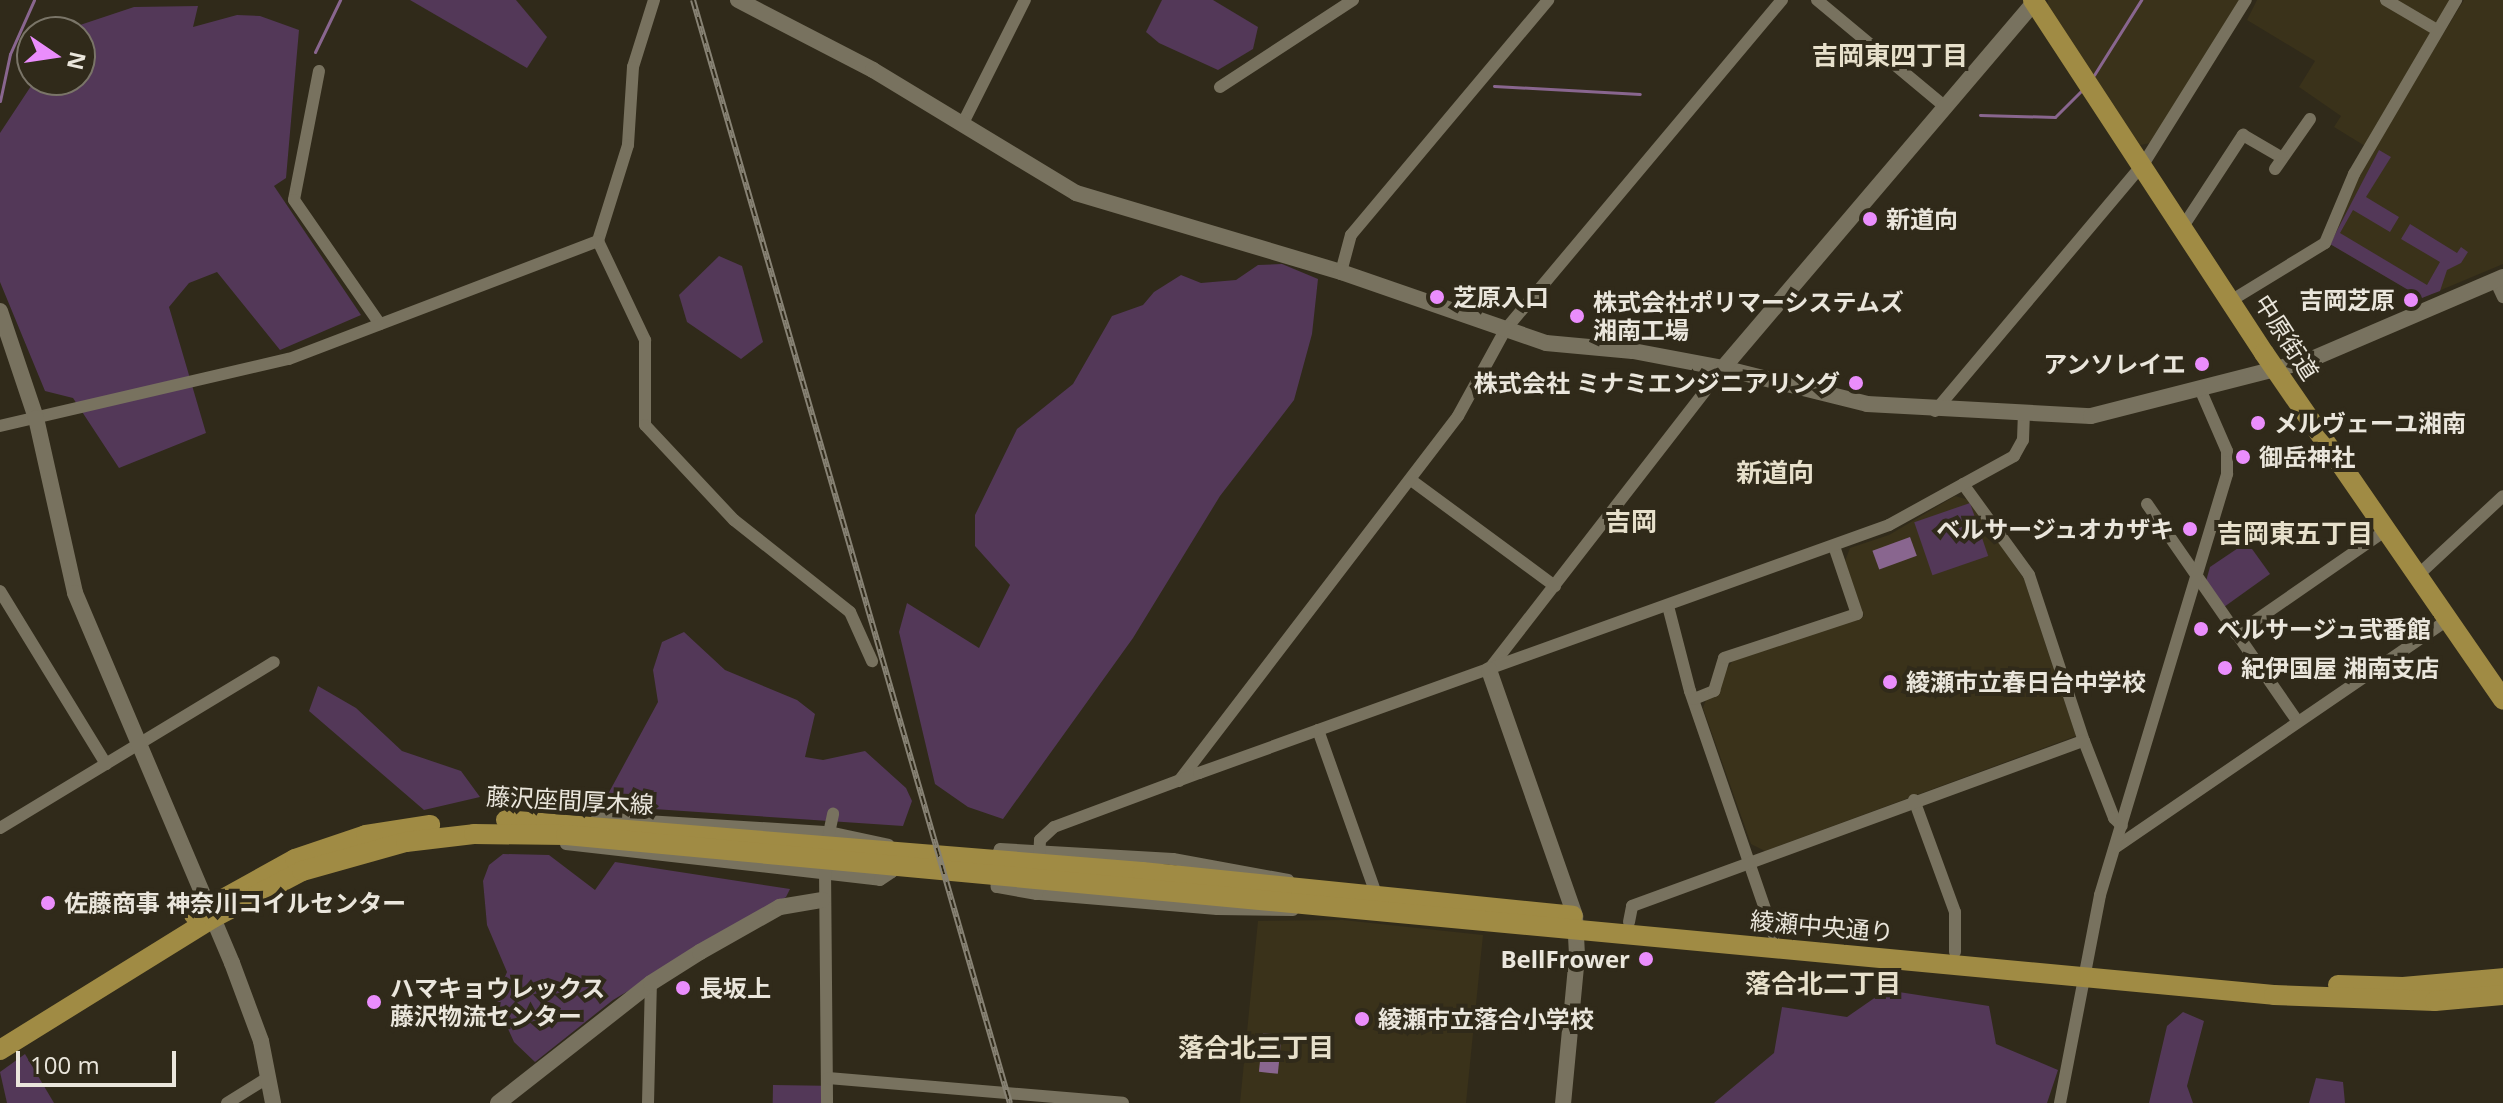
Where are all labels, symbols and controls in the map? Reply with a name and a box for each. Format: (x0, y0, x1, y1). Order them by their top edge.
north arrow (16, 16, 96, 96)
district label: 吉岡東四丁目 (1812, 40, 1968, 72)
text: N (61, 49, 94, 73)
place label: 新道向 (1886, 205, 1958, 233)
marker: 新道向 (1861, 210, 1879, 228)
place label: 芝原入口 (1453, 283, 1549, 311)
place label: 吉岡芝原 (2299, 286, 2395, 314)
marker: 芝原入口 (1428, 288, 1446, 306)
place label: 株式会社ポリマーシステムズ 湘南工場 (1593, 288, 1905, 344)
street label: 中原街道 (2249, 289, 2325, 385)
marker: 吉岡芝原 (2402, 291, 2420, 309)
marker: 株式会社ポリマーシステムズ 湘南工場 (1568, 307, 1586, 325)
place label: アンソレイエ (2042, 350, 2186, 378)
marker: アンソレイエ (2193, 355, 2211, 373)
place label: 株式会社 ミナミエンジニアリング (1474, 369, 1840, 397)
marker: 株式会社 ミナミエンジニアリング (1847, 374, 1865, 392)
place label: メルヴェーユ湘南 (2274, 409, 2466, 437)
marker: メルヴェーユ湘南 (2249, 414, 2267, 432)
place label: 御岳神社 (2259, 443, 2355, 471)
marker: 御岳神社 (2234, 448, 2252, 466)
district label: 新道向 (1736, 457, 1814, 489)
district label: 吉岡 (1605, 506, 1657, 538)
place label: ベルサージュオカザキ (1934, 515, 2174, 543)
district label: 吉岡東五丁目 (2217, 518, 2373, 550)
marker: ベルサージュオカザキ (2181, 520, 2199, 538)
place label: ベルサージュ弐番館 (2217, 615, 2433, 643)
marker: ベルサージュ弐番館 (2192, 620, 2210, 638)
place label: 紀伊国屋 湘南支店 (2241, 654, 2439, 682)
marker: 紀伊国屋 湘南支店 (2216, 659, 2234, 677)
place label: 綾瀬市立春日台中学校 (1906, 668, 2146, 696)
marker: 綾瀬市立春日台中学校 (1881, 673, 1899, 691)
street label: 藤沢座間厚木線 (485, 781, 655, 819)
place label: 佐藤商事 神奈川コイルセンター (64, 889, 406, 917)
marker: 佐藤商事 神奈川コイルセンター (39, 894, 57, 912)
street label: 綾瀬中央通り (1749, 905, 1895, 947)
place label: BellFrower (1500, 945, 1630, 973)
marker: BellFrower (1637, 950, 1655, 968)
district label: 落合北二丁目 (1745, 968, 1901, 1000)
place label: ハマキョウレックス 藤沢物流センター (390, 974, 606, 1030)
place label: 長坂上 (699, 974, 771, 1002)
marker: 長坂上 (674, 979, 692, 997)
marker: ハマキョウレックス 藤沢物流センター (365, 993, 383, 1011)
place label: 綾瀬市立落合小学校 (1378, 1005, 1594, 1033)
marker: 綾瀬市立落合小学校 (1353, 1010, 1371, 1028)
district label: 落合北三丁目 (1178, 1032, 1334, 1064)
scale bar (20, 1035, 180, 1085)
text: 100 m (30, 1048, 100, 1081)

